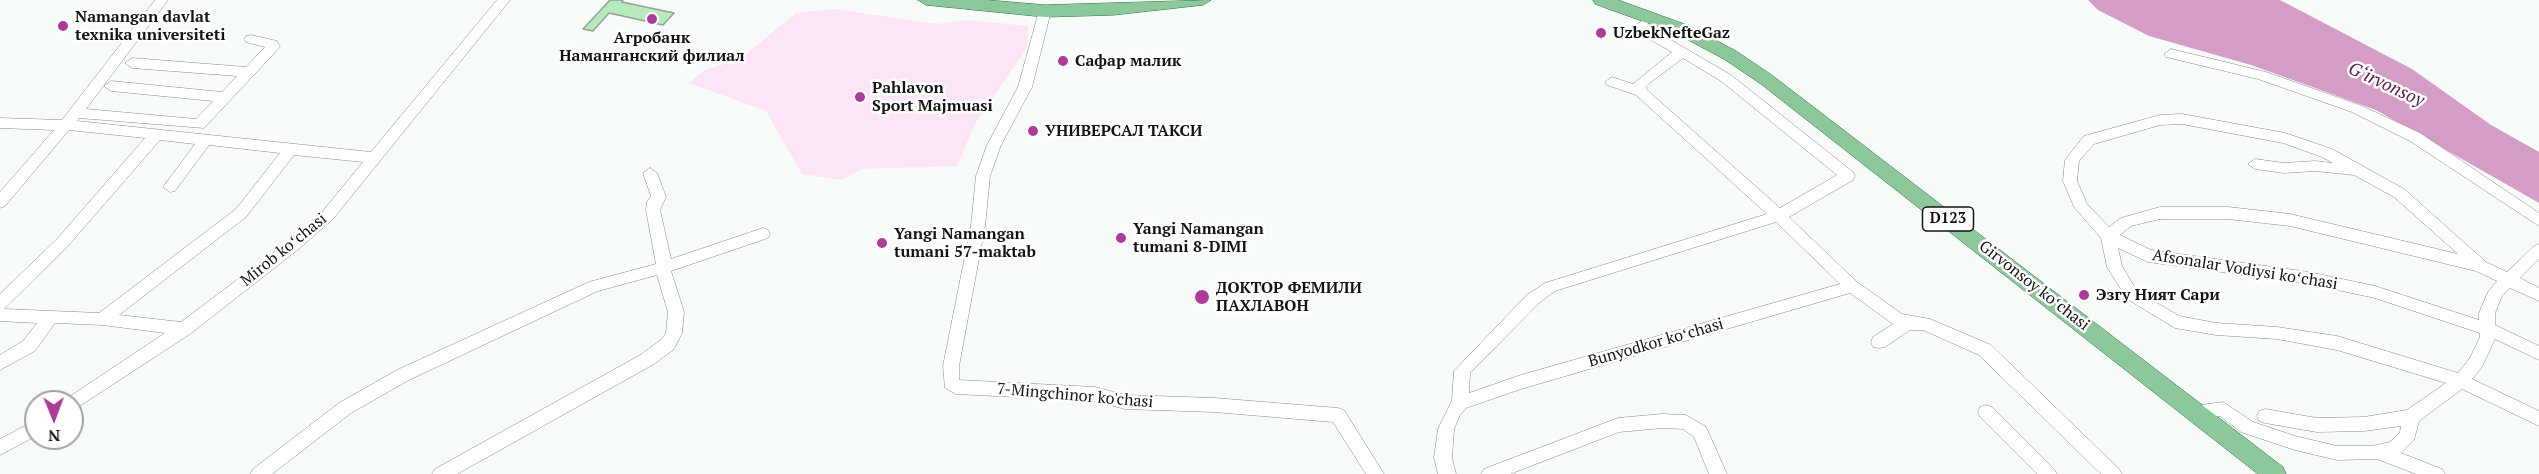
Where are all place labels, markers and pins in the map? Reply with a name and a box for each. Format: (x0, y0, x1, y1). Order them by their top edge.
place label: Namangan davlat texnika universiteti (75, 7, 225, 45)
marker: Агробанк Наманганский филиал (645, 12, 659, 26)
marker: Namangan davlat texnika universiteti (56, 19, 70, 33)
place label: UzbekNefteGaz (1613, 23, 1730, 43)
marker: UzbekNefteGaz (1594, 26, 1608, 40)
place label: Агробанк Наманганский филиал (559, 28, 745, 66)
place label: Сафар малик (1075, 51, 1181, 71)
marker: Сафар малик (1056, 54, 1070, 68)
place label: Pahlavon Sport Majmuasi (872, 78, 993, 116)
marker: Pahlavon Sport Majmuasi (853, 90, 867, 104)
place label: УНИВЕРСАЛ ТАКСИ (1045, 121, 1202, 141)
marker: УНИВЕРСАЛ ТАКСИ (1026, 124, 1040, 138)
place label: Yangi Namangan tumani 8-DIMI (1133, 219, 1264, 257)
place label: Yangi Namangan tumani 57-maktab (894, 224, 1036, 262)
marker: Yangi Namangan tumani 8-DIMI (1114, 231, 1128, 245)
marker: Yangi Namangan tumani 57-maktab (875, 236, 889, 250)
place label: ДОКТОР ФЕМИЛИ ПАХЛАВОН (1216, 278, 1362, 316)
place label: Эзгу Ният Сари (2096, 285, 2220, 305)
marker: ДОКТОР ФЕМИЛИ ПАХЛАВОН (1193, 288, 1211, 306)
marker: Эзгу Ният Сари (2077, 288, 2091, 302)

